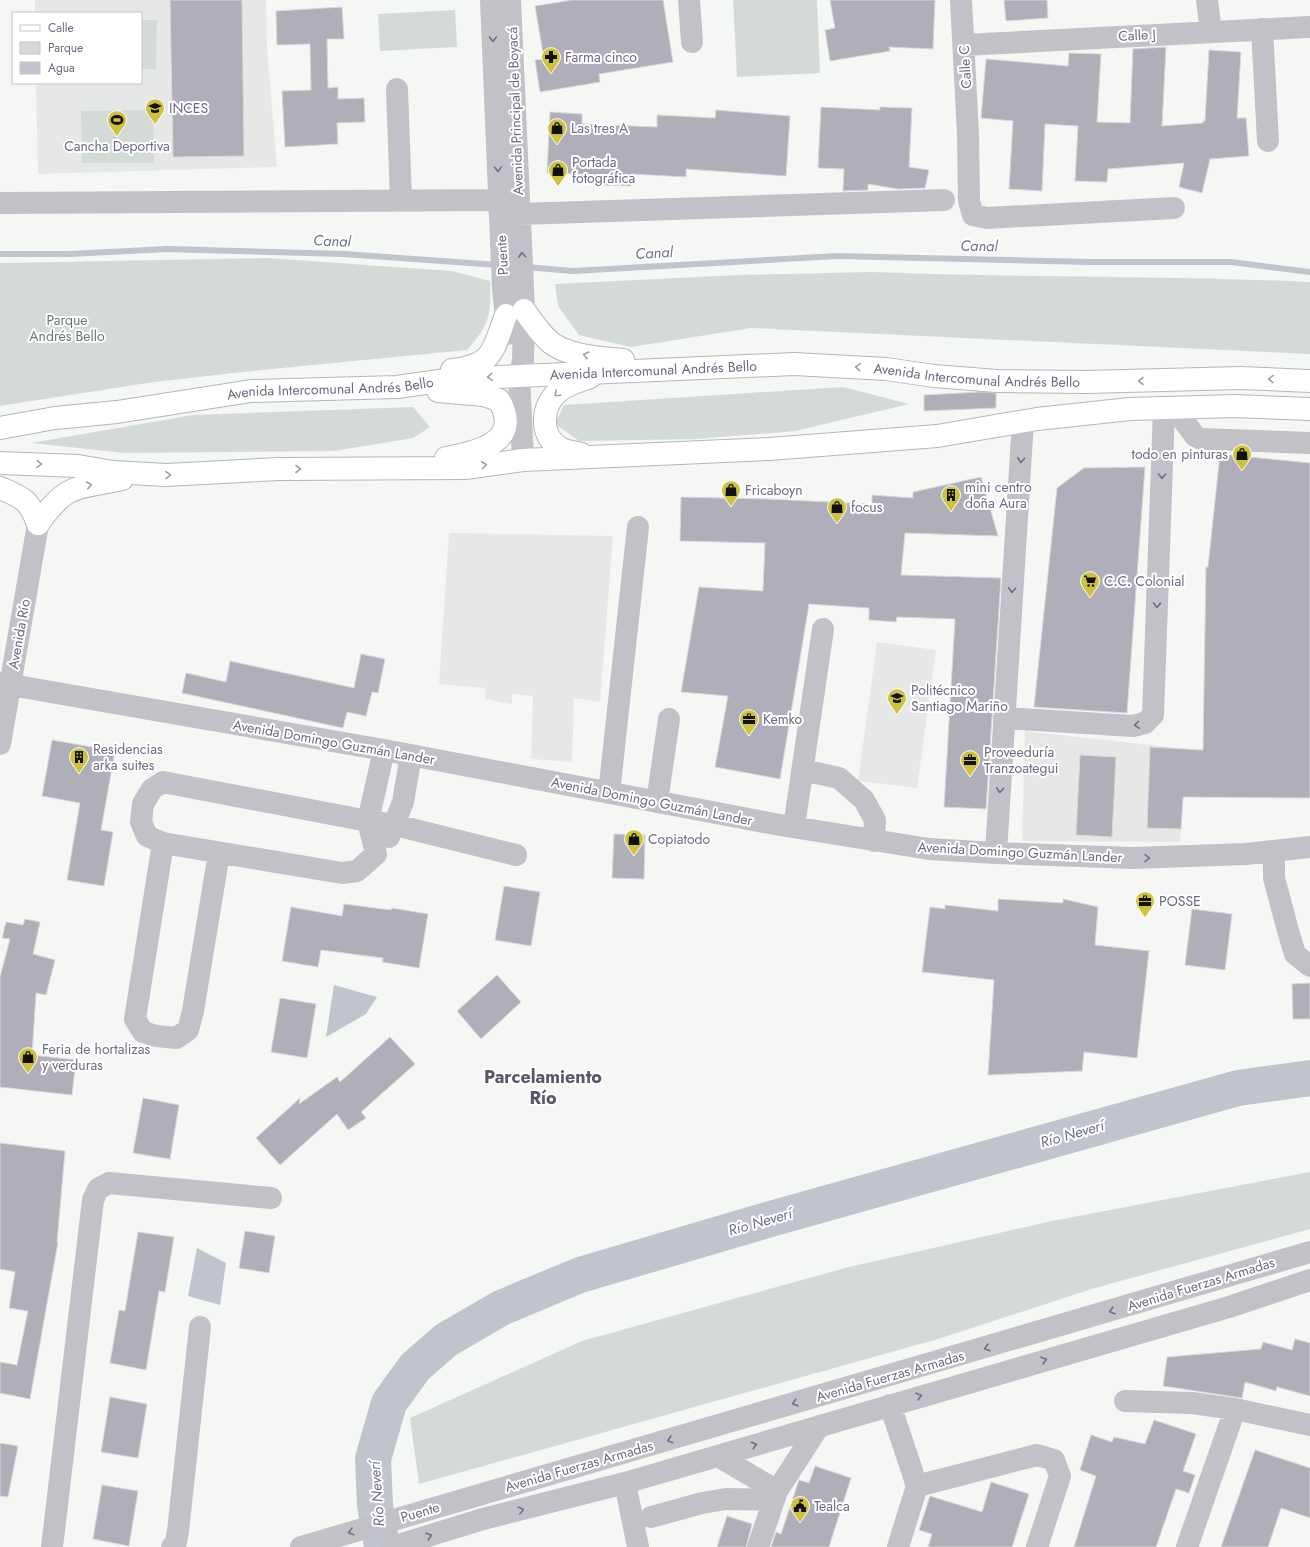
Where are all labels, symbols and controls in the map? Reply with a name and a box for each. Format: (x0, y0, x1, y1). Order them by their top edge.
legend (12, 12, 142, 84)
text: Calle (48, 19, 74, 37)
street label: Calle J (1118, 24, 1156, 46)
street label: Avenida Principal de Boyacá (502, 27, 528, 195)
one-way arrow (488, 36, 497, 42)
text: Parque (48, 39, 83, 57)
street label: Calle C (954, 45, 976, 89)
pharmacy icon: Farma cinco (540, 46, 562, 74)
place label: Farma cinco (565, 47, 637, 67)
text: Agua (48, 59, 75, 77)
school or university icon: INCES (144, 97, 166, 125)
place label: INCES (169, 98, 209, 118)
sports icon: Cancha Deportiva (106, 109, 128, 137)
shop icon: Las tres A (546, 117, 568, 145)
place label: Las tres A (571, 118, 629, 138)
place label: Cancha Deportiva (64, 136, 170, 156)
place label: Portada fotográfica (572, 152, 635, 188)
shop icon: Portada fotográfica (547, 159, 569, 187)
one-way arrow (493, 166, 502, 172)
water label: Canal (313, 229, 352, 253)
street label: Puente (491, 235, 513, 275)
water label: Canal (960, 235, 999, 257)
water label: Canal (635, 241, 674, 265)
one-way arrow (517, 252, 526, 258)
park label: Parque Andrés Bello (29, 310, 105, 346)
one-way arrow (582, 351, 589, 359)
street label: Avenida Intercomunal Andrés Bello (549, 356, 758, 385)
street label: Avenida Intercomunal Andrés Bello (873, 358, 1080, 392)
one-way arrow (855, 363, 861, 372)
street label: Avenida Intercomunal Andrés Bello (225, 372, 435, 405)
one-way arrow (487, 372, 493, 381)
one-way arrow (1268, 375, 1274, 383)
one-way arrow (1138, 377, 1144, 385)
one-way arrow (554, 389, 562, 397)
shop icon: todo en pinturas (1231, 443, 1253, 471)
place label: todo en pinturas (1132, 444, 1228, 464)
one-way arrow (1016, 457, 1025, 463)
one-way arrow (36, 460, 42, 469)
one-way arrow (481, 461, 487, 470)
one-way arrow (295, 465, 301, 473)
one-way arrow (165, 470, 171, 479)
one-way arrow (1157, 473, 1166, 479)
place label: mini centro doña Aura (965, 477, 1032, 513)
shop icon: Fricaboyn (720, 479, 742, 507)
place label: Fricaboyn (745, 480, 803, 500)
one-way arrow (86, 482, 92, 490)
building icon: mini centro doña Aura (940, 484, 962, 512)
shop icon: focus (826, 496, 848, 524)
place label: focus (851, 497, 883, 517)
supermarket icon: C.C. Colonial (1079, 570, 1101, 598)
place label: C.C. Colonial (1104, 571, 1184, 591)
one-way arrow (1008, 587, 1017, 593)
street label: Avenida Río (3, 597, 35, 671)
one-way arrow (1153, 602, 1161, 608)
place label: Politécnico Santiago Mariño (911, 680, 1008, 716)
school or university icon: Politécnico Santiago Mariño (886, 687, 908, 715)
office icon: Kemko (738, 708, 760, 736)
place label: Kemko (763, 709, 803, 729)
street label: Avenida Domingo Guzmán Lander (231, 714, 437, 770)
one-way arrow (1133, 720, 1140, 729)
place label: Residencias arka suites (93, 739, 163, 775)
place label: Proveeduría Tranzoategui (984, 742, 1058, 778)
building icon: Residencias arka suites (68, 746, 90, 774)
office icon: Proveeduría Tranzoategui (959, 749, 981, 777)
street label: Avenida Domingo Guzmán Lander (550, 772, 755, 830)
one-way arrow (995, 787, 1004, 793)
shop icon: Copiatodo (623, 828, 645, 856)
place label: Copiatodo (648, 829, 711, 849)
street label: Avenida Domingo Guzmán Lander (917, 837, 1123, 867)
one-way arrow (1144, 853, 1150, 862)
office icon: POSSE (1134, 890, 1156, 918)
place label: POSSE (1159, 891, 1201, 911)
place label: Feria de hortalizas y verduras (42, 1039, 150, 1075)
shop icon: Feria de hortalizas y verduras (17, 1046, 39, 1074)
district label: Parcelamiento Río (484, 1064, 602, 1111)
water label: Río Neverí (1038, 1114, 1109, 1154)
water label: Río Neverí (726, 1202, 797, 1242)
street label: Avenida Fuerzas Armadas (1125, 1252, 1277, 1316)
one-way arrow (1108, 1306, 1115, 1315)
one-way arrow (984, 1343, 990, 1351)
street label: Avenida Fuerzas Armadas (814, 1345, 967, 1407)
one-way arrow (1040, 1356, 1047, 1365)
one-way arrow (915, 1392, 922, 1401)
one-way arrow (792, 1398, 799, 1407)
street label: Avenida Fuerzas Armadas (503, 1435, 656, 1497)
one-way arrow (667, 1435, 673, 1443)
one-way arrow (751, 1441, 758, 1450)
water label: Río Neverí (364, 1458, 390, 1527)
public building icon: Tealca (789, 1495, 811, 1523)
place label: Tealca (814, 1496, 850, 1516)
street label: Puente (398, 1497, 442, 1527)
one-way arrow (518, 1506, 524, 1514)
one-way arrow (348, 1527, 355, 1536)
one-way arrow (426, 1532, 433, 1540)

